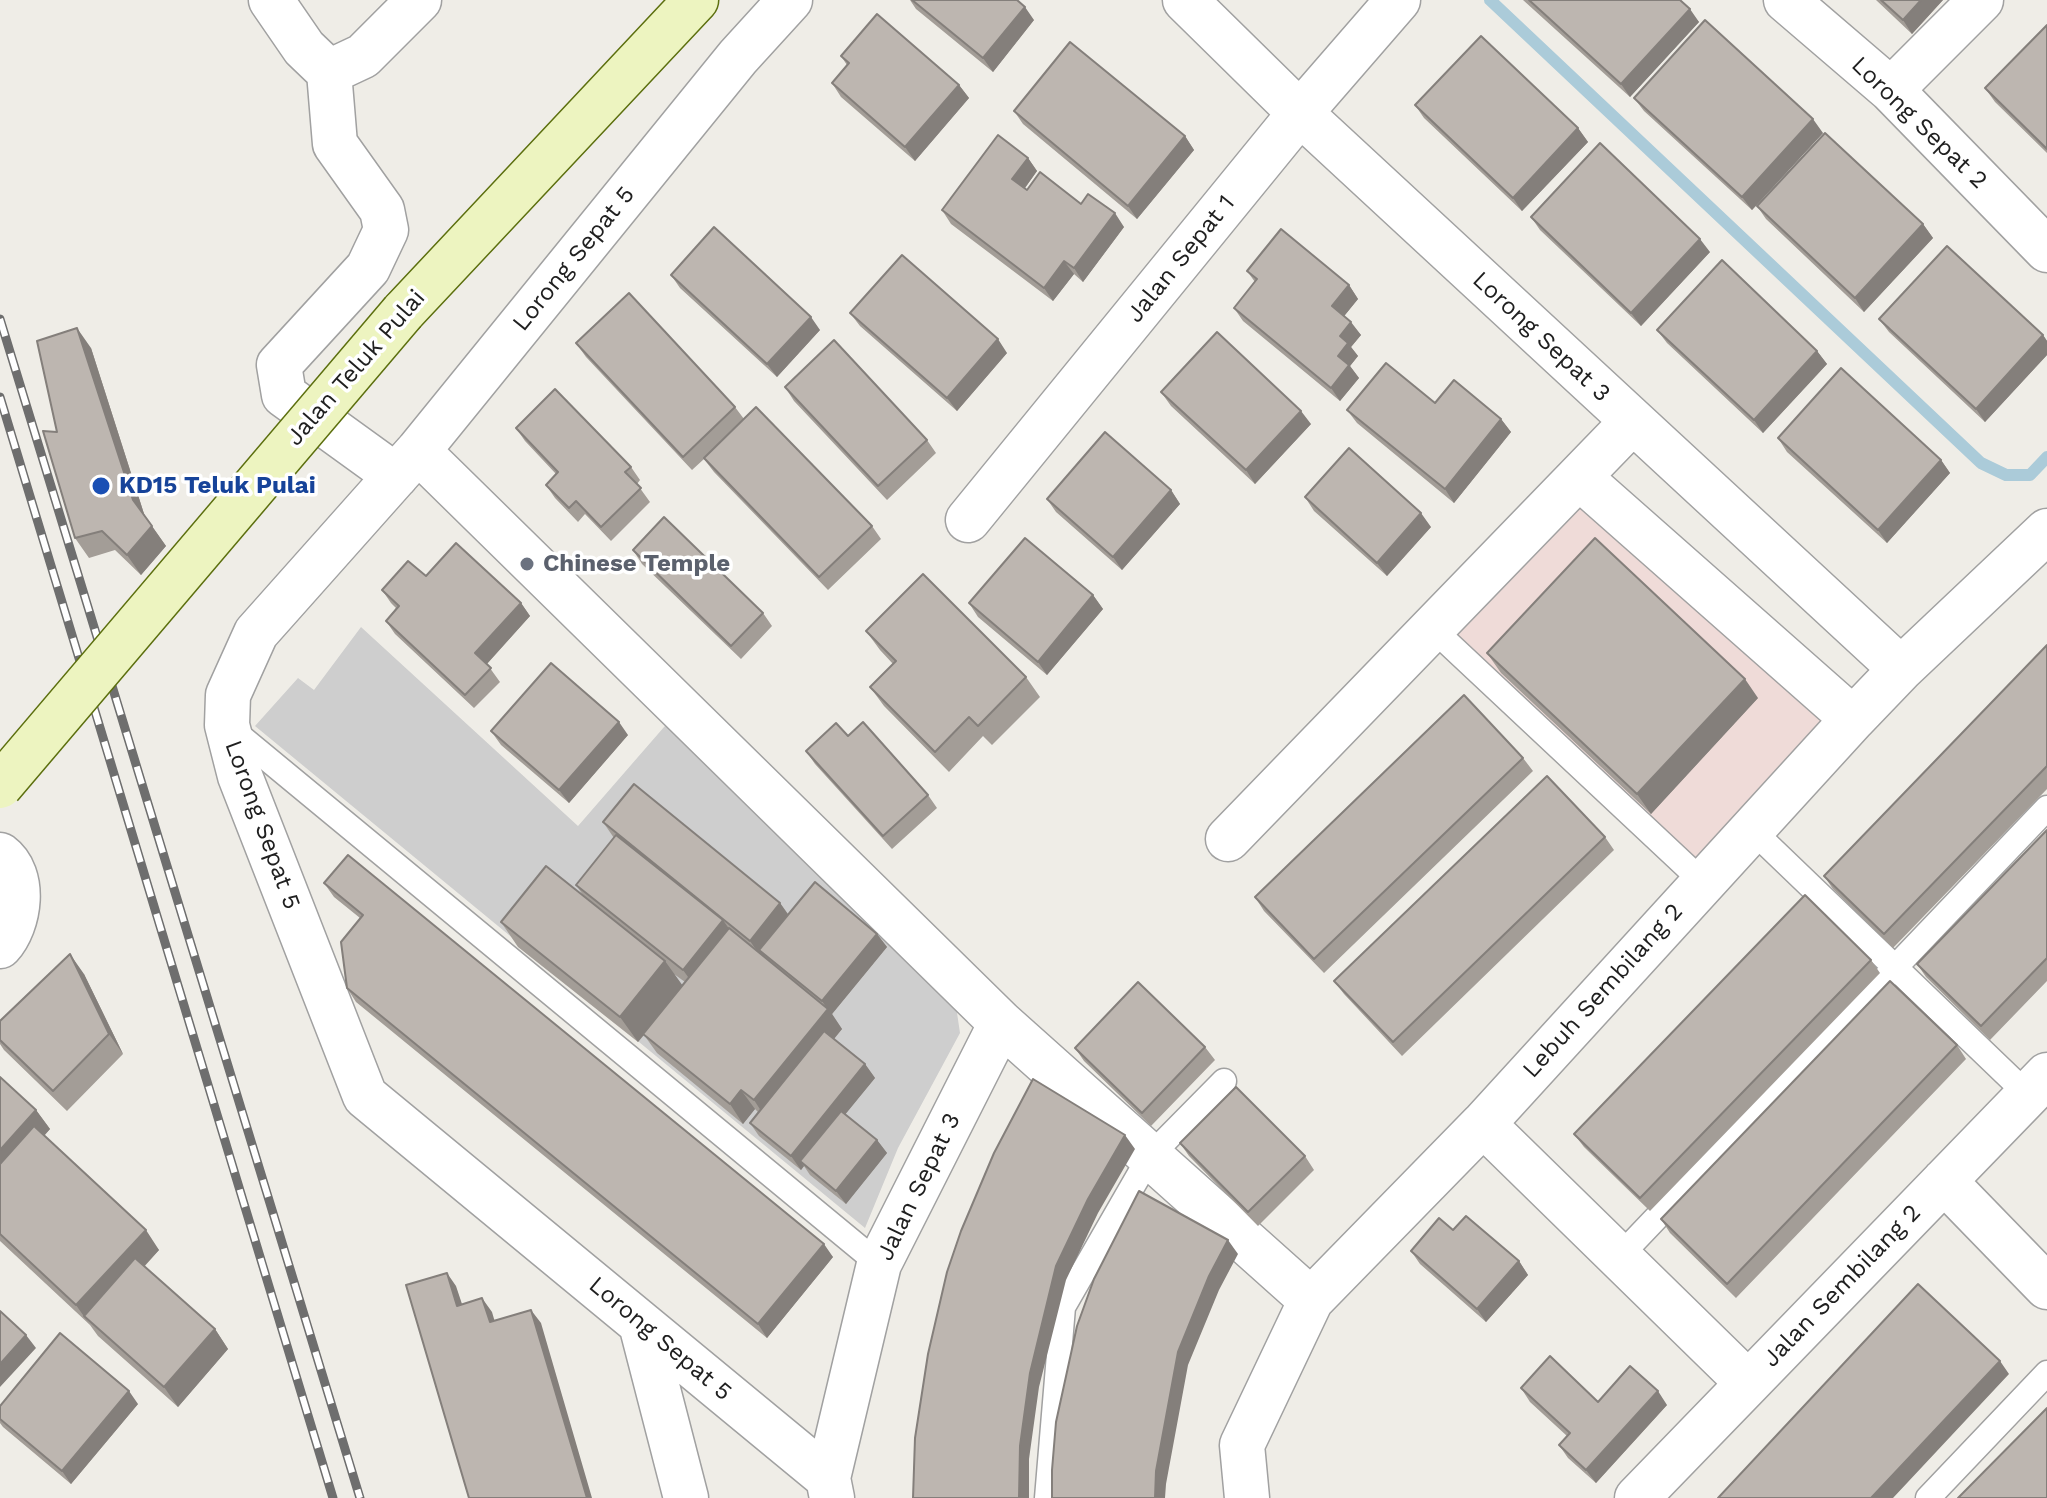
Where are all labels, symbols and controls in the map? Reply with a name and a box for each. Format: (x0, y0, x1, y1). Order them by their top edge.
street label: Lorong Sepat 2 (1845, 51, 1993, 195)
street label: Lorong Sepat 5 (507, 181, 641, 337)
street label: Jalan Sepat 1 (1121, 189, 1241, 329)
street label: Lorong Sepat 3 (1466, 266, 1616, 408)
street label: Jalan Teluk Pulai (280, 284, 432, 452)
place label: KD15 Teluk Pulai (119, 472, 316, 500)
marker: KD15 Teluk Pulai (90, 475, 112, 497)
place label: Chinese Temple (543, 550, 730, 578)
marker: Chinese Temple (518, 555, 536, 573)
street label: Lorong Sepat 5 (218, 737, 306, 913)
street label: Lebuh Sembilang 2 (1517, 898, 1689, 1084)
street label: Jalan Sepat 3 (871, 1109, 967, 1265)
street label: Jalan Sembilang 2 (1757, 1199, 1927, 1373)
street label: Lorong Sepat 5 (583, 1271, 737, 1407)

